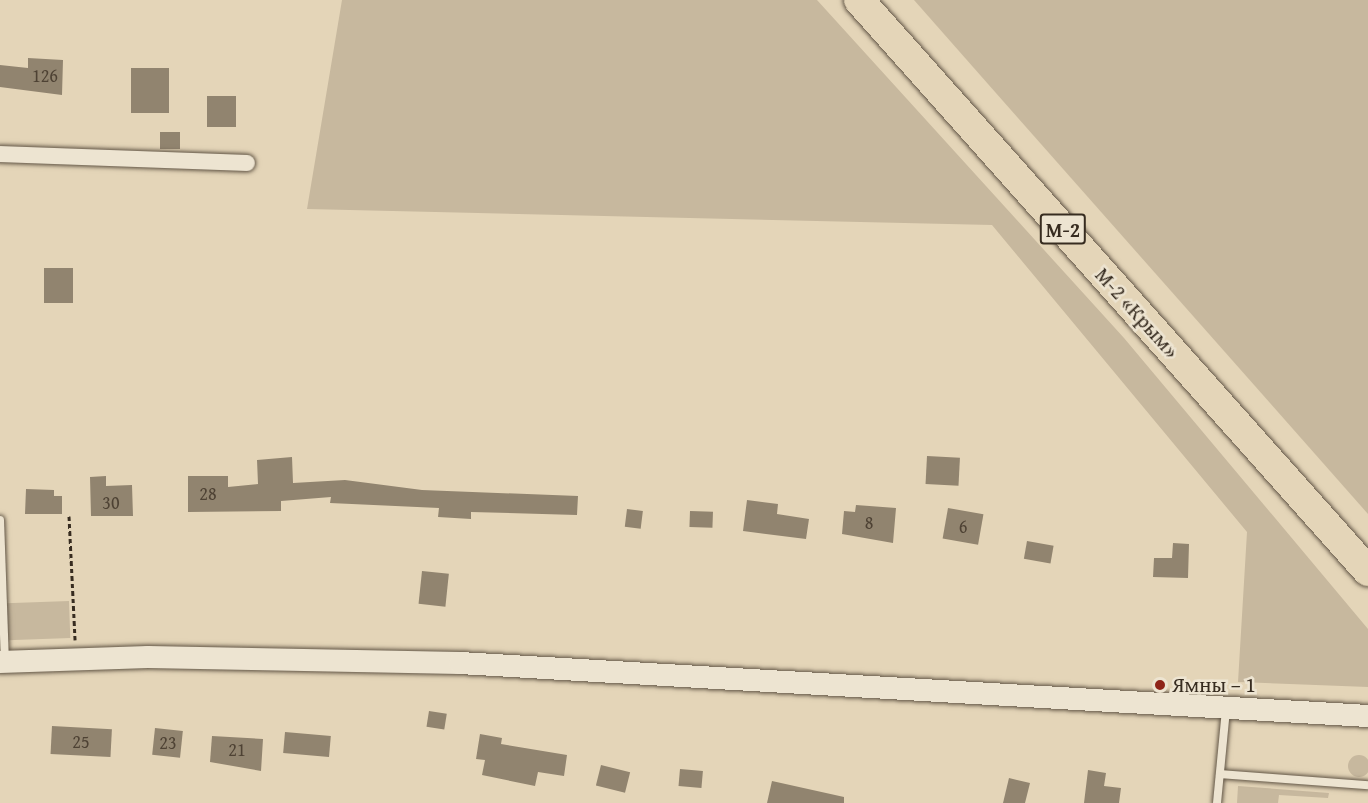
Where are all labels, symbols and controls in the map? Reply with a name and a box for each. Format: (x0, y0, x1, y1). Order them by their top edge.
house number: 126 (32, 65, 58, 87)
road number: М-2 (1039, 212, 1087, 246)
street label: М-2 «Крым» (1090, 263, 1184, 363)
house number: 28 (199, 483, 217, 505)
house number: 30 (102, 492, 120, 514)
house number: 8 (865, 512, 873, 534)
house number: 6 (959, 516, 967, 538)
place label: Ямны – 1 (1172, 672, 1256, 698)
marker: Ямны – 1 (1153, 678, 1167, 692)
house number: 25 (72, 731, 90, 753)
house number: 23 (159, 732, 177, 754)
house number: 21 (228, 739, 246, 761)

